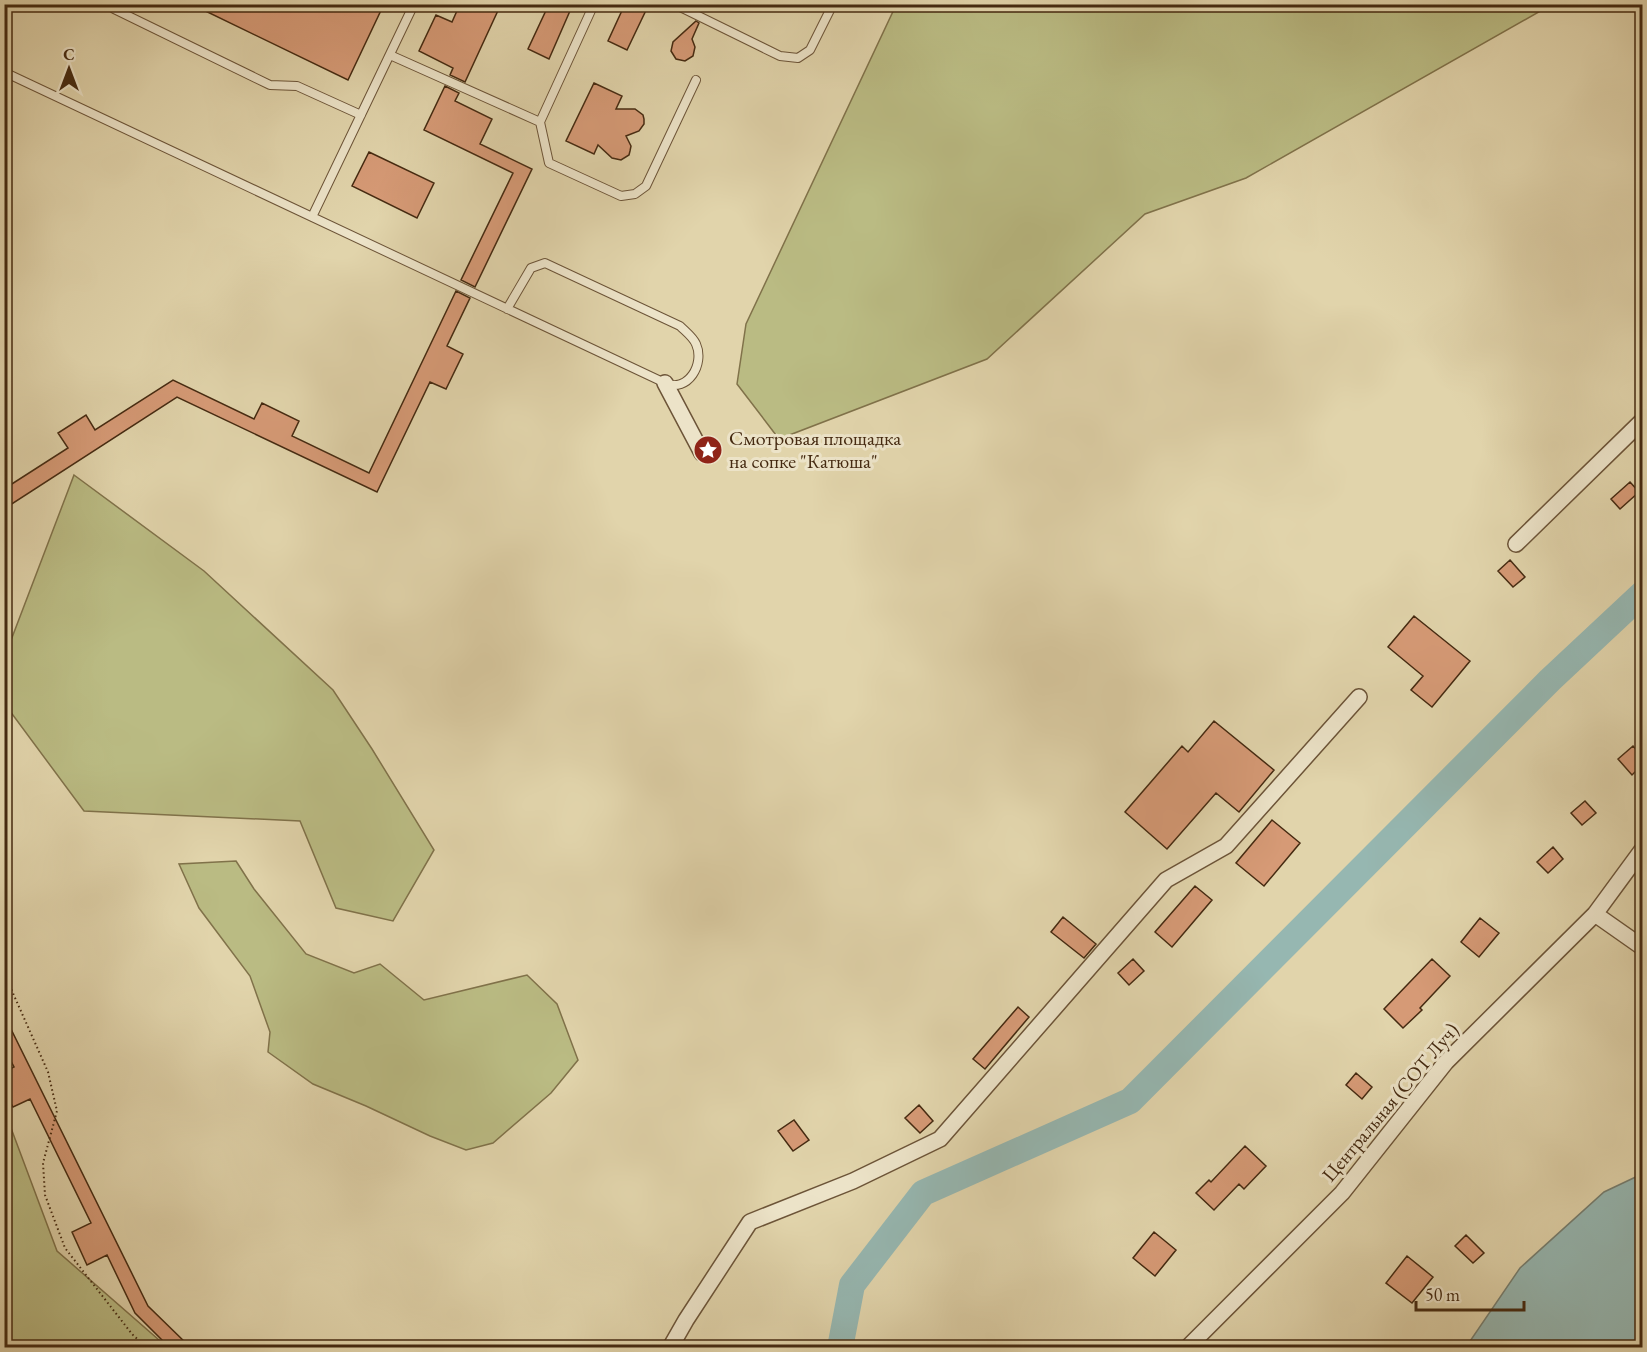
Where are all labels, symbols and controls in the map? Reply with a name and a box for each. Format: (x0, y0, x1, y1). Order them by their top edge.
north arrow (39, 39, 99, 99)
text: С (63, 44, 75, 65)
place label: Смотровая площадка на сопке "Катюша" (729, 425, 901, 474)
place icon: Смотровая площадка на сопке "Катюша" (692, 434, 724, 466)
street label: Центральная (СОТ Луч) (1316, 1017, 1464, 1187)
scale bar (1416, 1274, 1524, 1312)
text: 50 m (1425, 1283, 1460, 1306)

